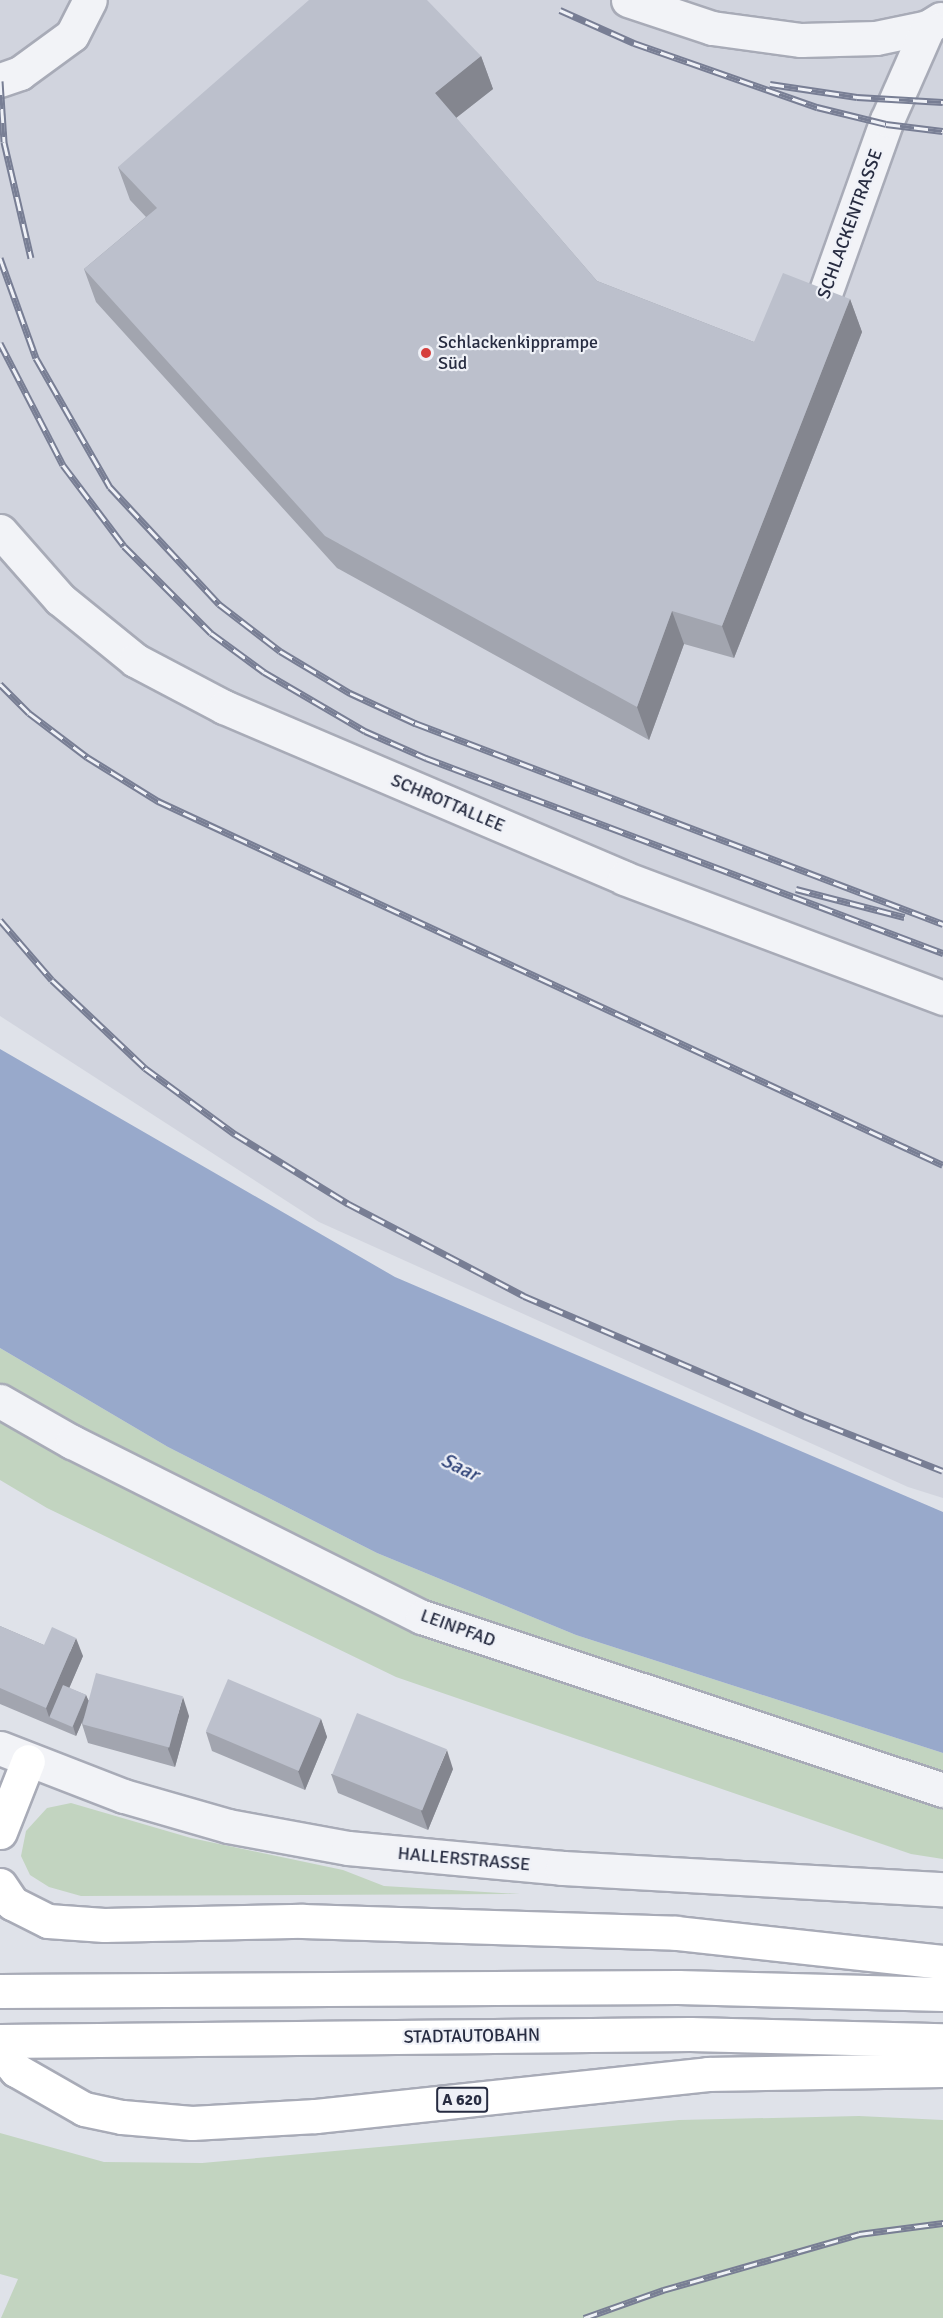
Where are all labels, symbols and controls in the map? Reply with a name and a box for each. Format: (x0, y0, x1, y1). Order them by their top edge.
street label: SCHLACKENTRASSE (813, 146, 887, 302)
place label: Schlackenkipprampe Süd (438, 332, 598, 374)
marker: Schlackenkipprampe Süd (419, 346, 433, 360)
street label: SCHROTTALLEE (388, 769, 508, 837)
water label: Saar (437, 1448, 483, 1486)
street label: LEINPFAD (418, 1604, 498, 1652)
street label: HALLERSTRASSE (397, 1842, 531, 1876)
street label: STADTAUTOBAHN (404, 2024, 540, 2048)
road number: A 620 (435, 2087, 489, 2113)

